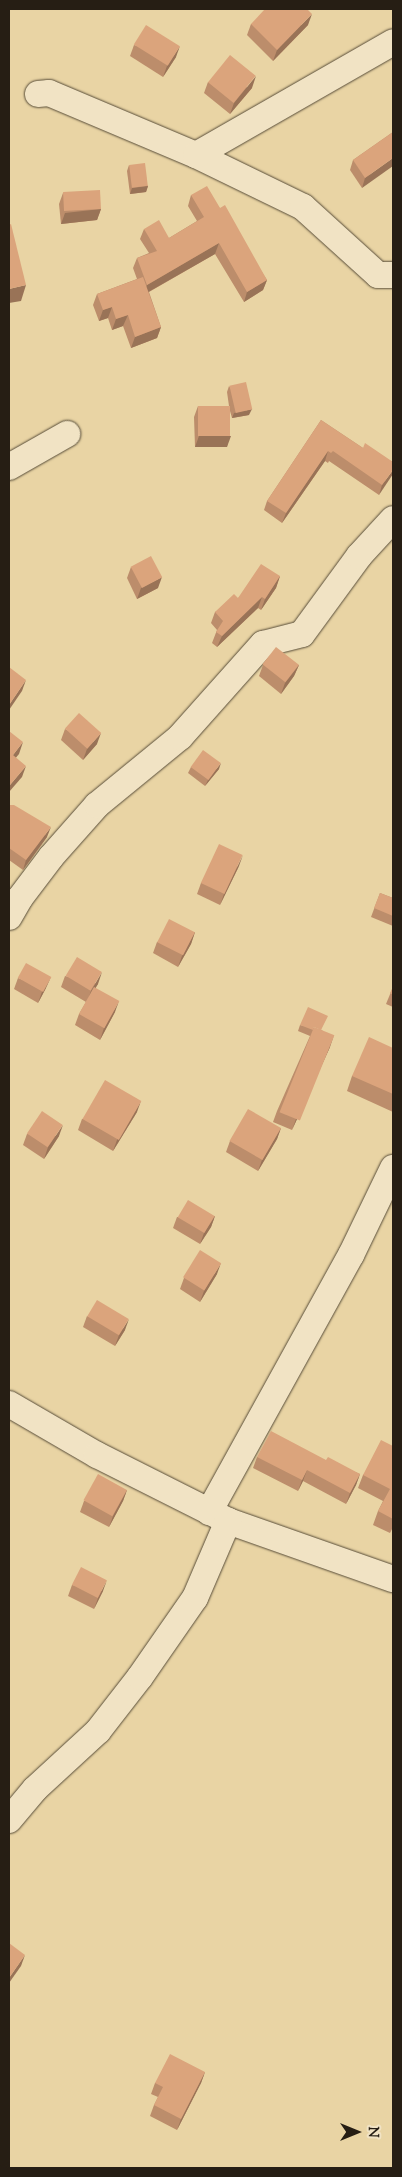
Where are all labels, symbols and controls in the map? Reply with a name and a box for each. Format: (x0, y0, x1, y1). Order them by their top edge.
north arrow (332, 2107, 382, 2157)
text: N (362, 2126, 382, 2138)

